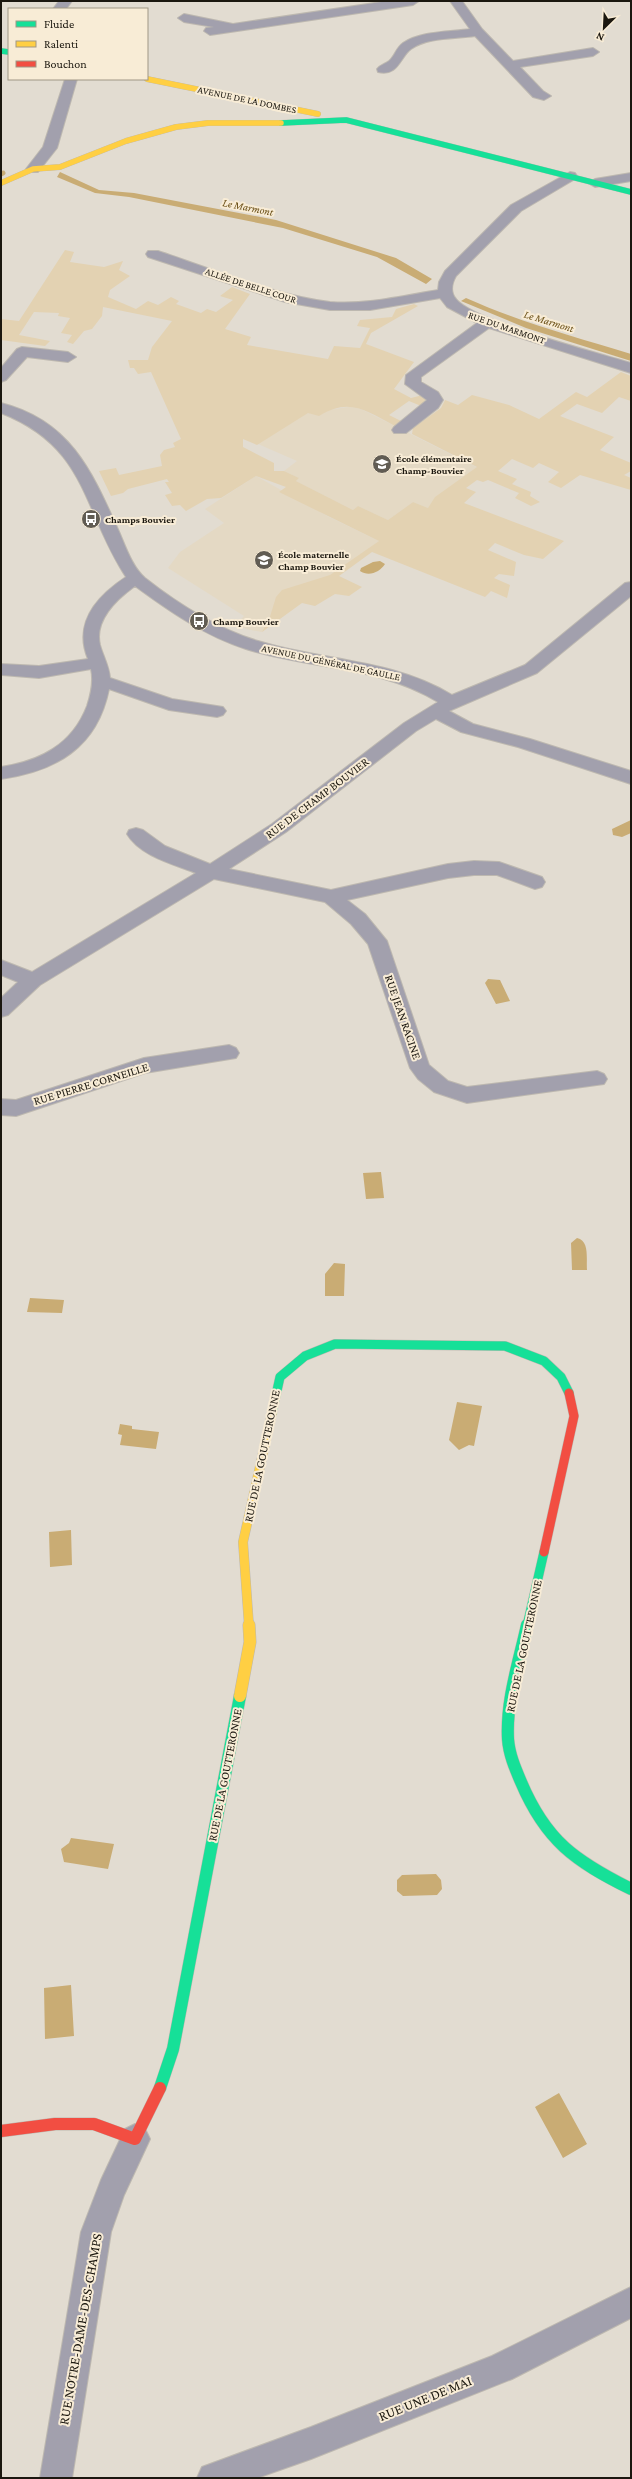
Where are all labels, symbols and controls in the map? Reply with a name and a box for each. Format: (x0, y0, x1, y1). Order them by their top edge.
legend (8, 8, 148, 80)
north arrow (584, 8, 624, 48)
text: Fluide (44, 17, 74, 31)
text: N (594, 30, 606, 44)
text: Ralenti (44, 37, 78, 51)
text: Bouchon (44, 57, 87, 71)
street label: AVENUE DE LA DOMBES (196, 84, 298, 115)
water label: Le Marmont (222, 196, 275, 218)
street label: ALLÉE DE BELLE COUR (204, 266, 298, 306)
water label: Le Marmont (523, 308, 576, 334)
street label: RUE DU MARMONT (467, 309, 547, 346)
school or university icon: École élémentaire Champ-Bouvier (371, 453, 393, 475)
place label: École élémentaire Champ-Bouvier (396, 453, 472, 476)
bus stop icon: Champs Bouvier (80, 508, 102, 530)
place label: Champs Bouvier (105, 514, 175, 525)
school or university icon: École maternelle Champ Bouvier (253, 549, 275, 571)
place label: École maternelle Champ Bouvier (278, 549, 349, 572)
bus stop icon: Champ Bouvier (188, 610, 210, 632)
place label: Champ Bouvier (213, 616, 279, 627)
street label: AVENUE DU GÉNÉRAL DE GAULLE (261, 642, 402, 683)
street label: RUE DE CHAMP BOUVIER (263, 754, 372, 841)
street label: RUE JEAN RACINE (382, 973, 424, 1061)
street label: RUE PIERRE CORNEILLE (32, 1060, 151, 1108)
street label: RUE DE LA GOUTTERONNE (241, 1388, 283, 1523)
street label: RUE DE LA GOUTTERONNE (503, 1578, 545, 1713)
street label: RUE DE LA GOUTTERONNE (205, 1707, 245, 1842)
street label: RUE NOTRE-DAME-DES-CHAMPS (55, 2232, 105, 2426)
street label: RUE UNE DE MAI (376, 2372, 474, 2424)

